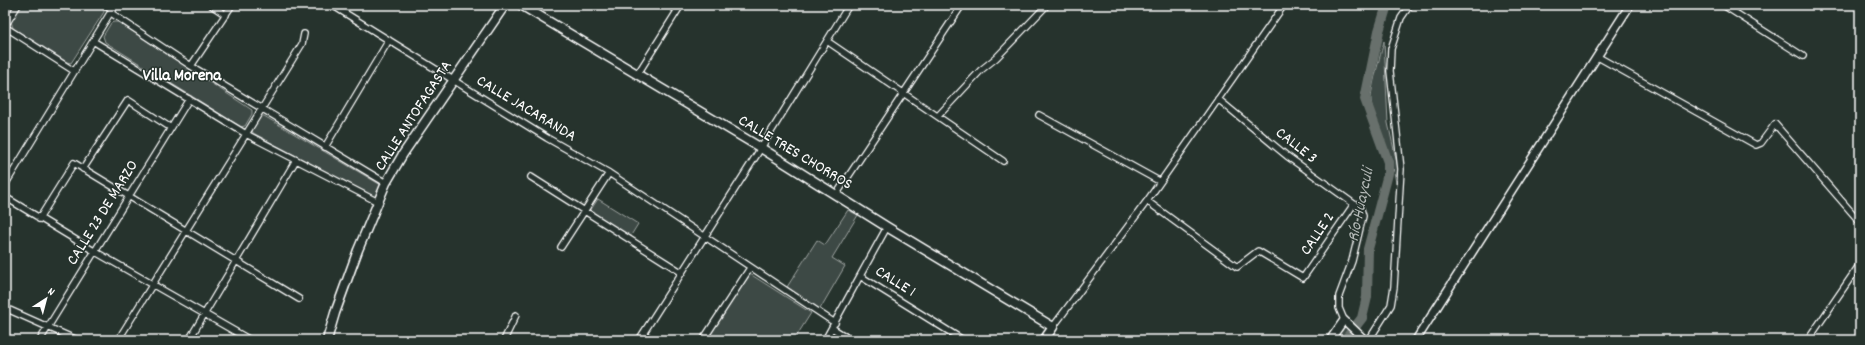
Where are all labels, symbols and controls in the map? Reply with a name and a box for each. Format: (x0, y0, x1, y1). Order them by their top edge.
street label: CALLE ANTOFAGASTA (370, 56, 459, 176)
district label: Villa Morena (143, 65, 222, 89)
street label: CALLE JACARANDA (472, 70, 581, 148)
street label: CALLE TRES CHORROS (733, 110, 857, 196)
street label: CALLE 3 (1270, 122, 1322, 170)
street label: CALLE 23 DE MARZO (62, 156, 144, 270)
water label: Río Huayculi (1342, 163, 1382, 244)
street label: CALLE 2 (1295, 208, 1341, 260)
street label: CALLE 1 (870, 261, 920, 303)
north arrow (26, 279, 66, 319)
text: N (44, 284, 58, 301)

